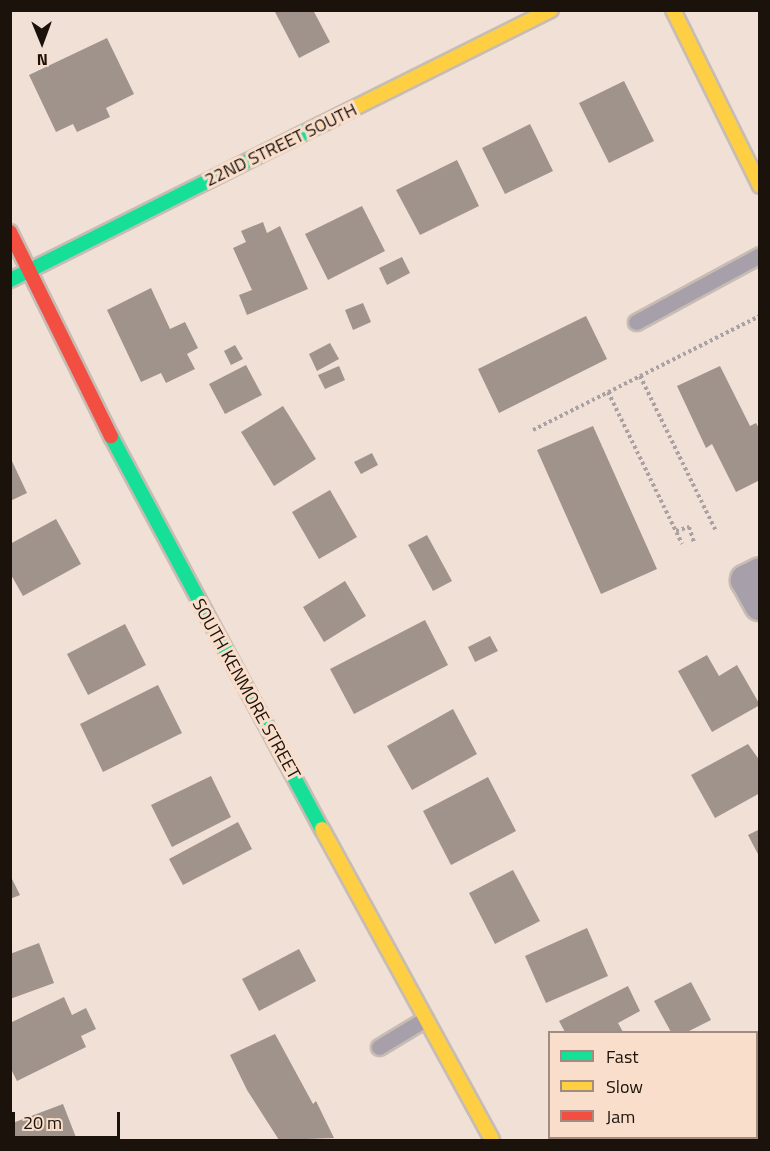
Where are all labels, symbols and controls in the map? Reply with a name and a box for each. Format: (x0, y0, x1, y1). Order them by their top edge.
north arrow (12, 12, 72, 72)
text: N (37, 48, 48, 72)
street label: 22ND STREET SOUTH (201, 99, 361, 191)
street label: SOUTH KENMORE STREET (187, 595, 305, 783)
legend (548, 1031, 758, 1139)
text: Fast (606, 1043, 639, 1070)
text: Slow (606, 1073, 643, 1100)
scale bar (15, 1100, 123, 1138)
text: Jam (606, 1103, 635, 1130)
text: 20 m (23, 1109, 62, 1136)

